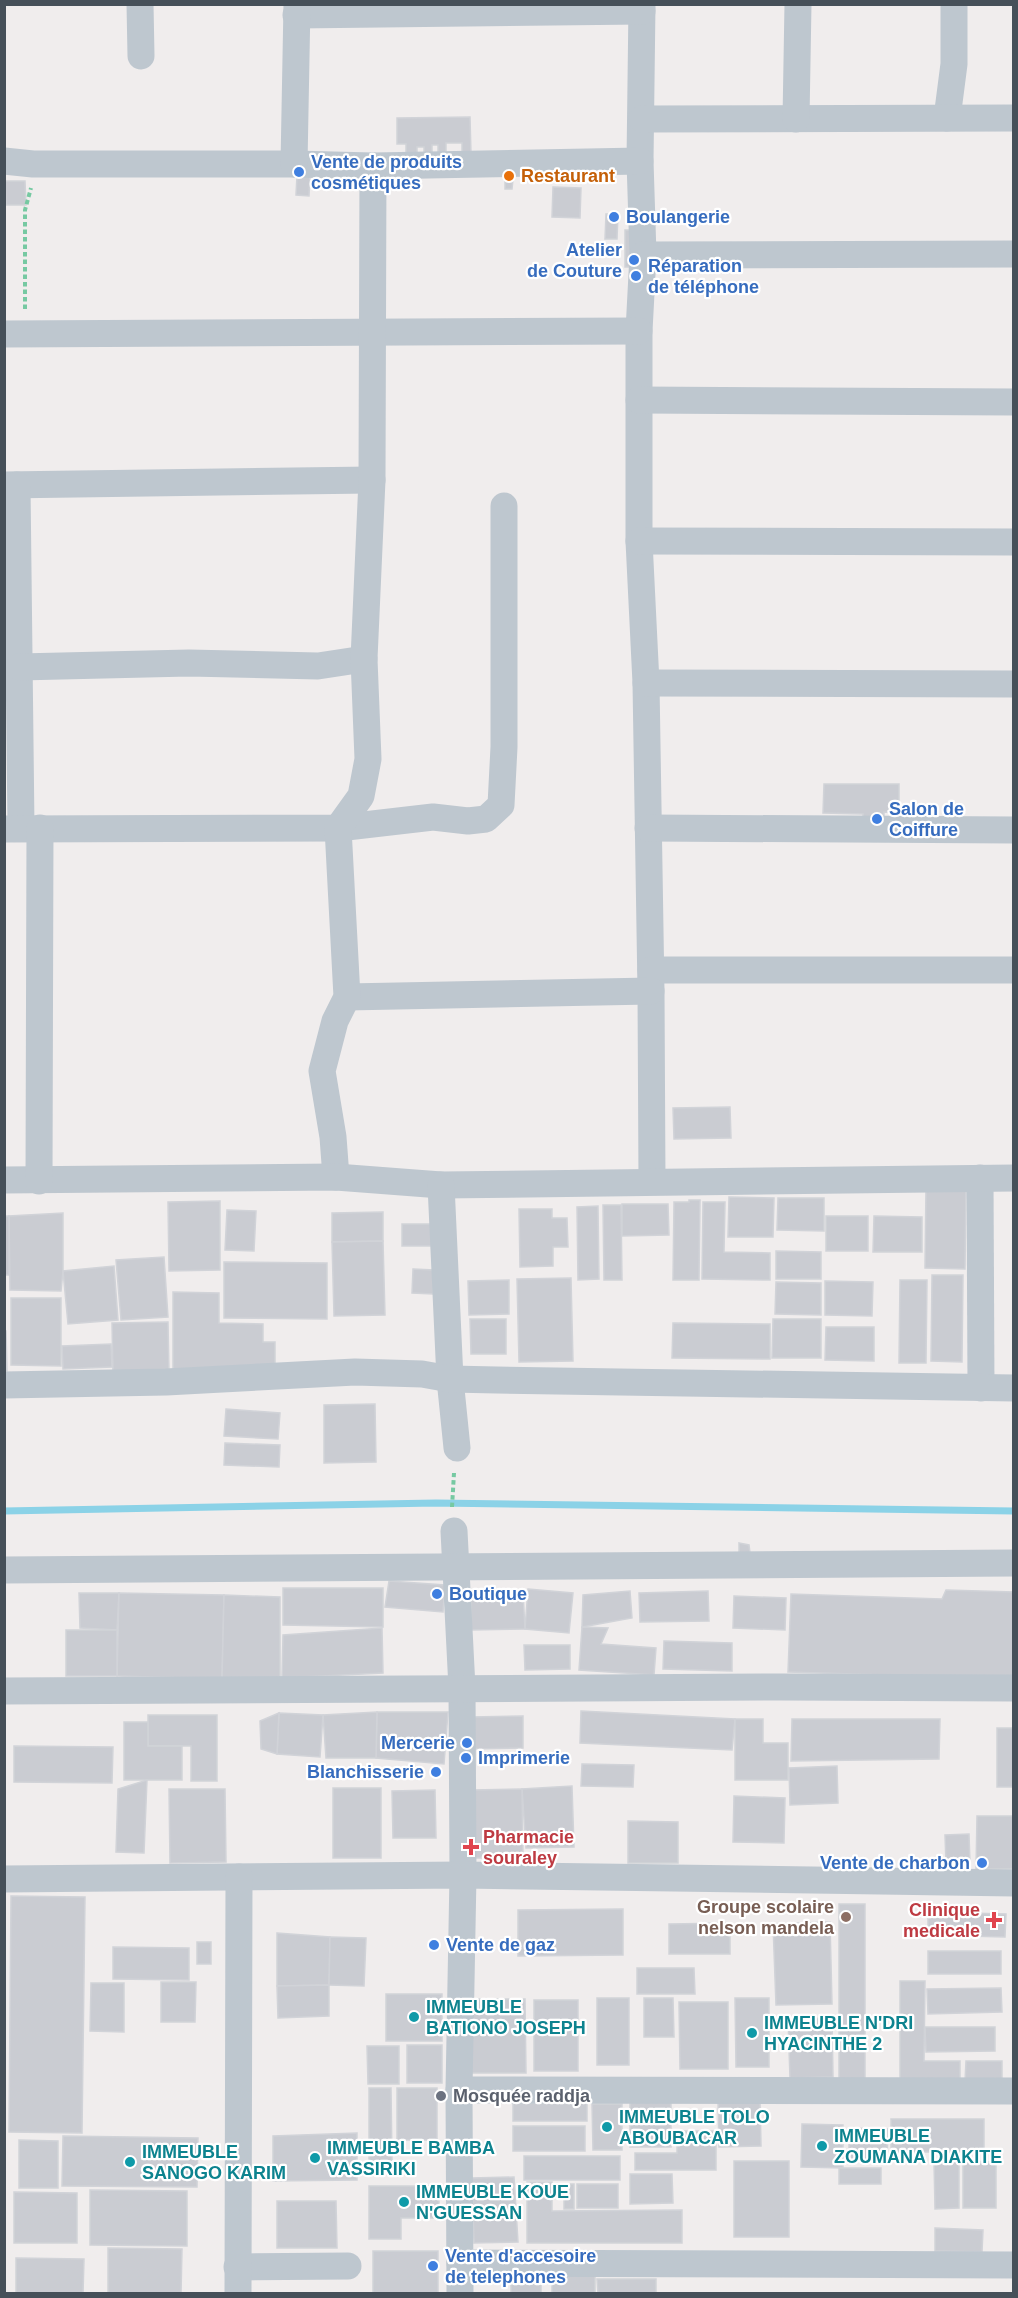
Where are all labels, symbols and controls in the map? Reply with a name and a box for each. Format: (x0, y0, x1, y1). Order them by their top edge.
place label: Vente de produits cosmétiques (311, 152, 462, 193)
marker: Vente de produits cosmétiques (292, 165, 306, 179)
place label: Restaurant (521, 166, 615, 186)
marker: Restaurant (502, 169, 516, 183)
place label: Boulangerie (626, 207, 730, 227)
marker: Boulangerie (607, 210, 621, 224)
place label: Atelier de Couture (527, 240, 622, 281)
marker: Atelier de Couture (627, 253, 641, 267)
place label: Réparation de téléphone (648, 256, 759, 297)
marker: Réparation de téléphone (629, 269, 643, 283)
place label: Salon de Coiffure (889, 799, 964, 840)
marker: Salon de Coiffure (870, 812, 884, 826)
place label: Boutique (449, 1584, 527, 1604)
marker: Boutique (430, 1587, 444, 1601)
place label: Mercerie (381, 1733, 455, 1753)
marker: Mercerie (460, 1736, 474, 1750)
place label: Imprimerie (478, 1748, 570, 1768)
marker: Imprimerie (459, 1751, 473, 1765)
place label: Blanchisserie (307, 1762, 424, 1782)
marker: Blanchisserie (429, 1765, 443, 1779)
place label: Pharmacie souraley (483, 1827, 574, 1868)
marker: Pharmacie souraley (464, 1840, 478, 1854)
place label: Vente de charbon (820, 1853, 970, 1873)
marker: Vente de charbon (975, 1856, 989, 1870)
place label: Groupe scolaire nelson mandela (697, 1897, 835, 1938)
place label: Clinique medicale (903, 1900, 980, 1941)
marker: Groupe scolaire nelson mandela (839, 1910, 853, 1924)
marker: Clinique medicale (985, 1911, 1003, 1929)
place label: Vente de gaz (446, 1935, 555, 1955)
marker: Vente de gaz (427, 1938, 441, 1952)
place label: IMMEUBLE BATIONO JOSEPH (426, 1997, 586, 2038)
marker: IMMEUBLE BATIONO JOSEPH (407, 2010, 421, 2024)
place label: IMMEUBLE N'DRI HYACINTHE 2 (764, 2013, 913, 2054)
marker: IMMEUBLE N'DRI HYACINTHE 2 (745, 2026, 759, 2040)
place label: Mosquée raddja (453, 2086, 591, 2106)
marker: Mosquée raddja (434, 2089, 448, 2103)
place label: IMMEUBLE TOLO ABOUBACAR (619, 2107, 770, 2148)
marker: IMMEUBLE TOLO ABOUBACAR (600, 2120, 614, 2134)
place label: IMMEUBLE ZOUMANA DIAKITE (834, 2126, 1002, 2167)
place label: IMMEUBLE BAMBA VASSIRIKI (327, 2138, 495, 2179)
marker: IMMEUBLE ZOUMANA DIAKITE (815, 2139, 829, 2153)
place label: IMMEUBLE SANOGO KARIM (142, 2142, 286, 2183)
marker: IMMEUBLE BAMBA VASSIRIKI (308, 2151, 322, 2165)
marker: IMMEUBLE SANOGO KARIM (123, 2155, 137, 2169)
place label: IMMEUBLE KOUE N'GUESSAN (416, 2182, 569, 2223)
marker: IMMEUBLE KOUE N'GUESSAN (397, 2195, 411, 2209)
place label: Vente d'accesoire de telephones (445, 2246, 596, 2287)
marker: Vente d'accesoire de telephones (426, 2259, 440, 2273)

